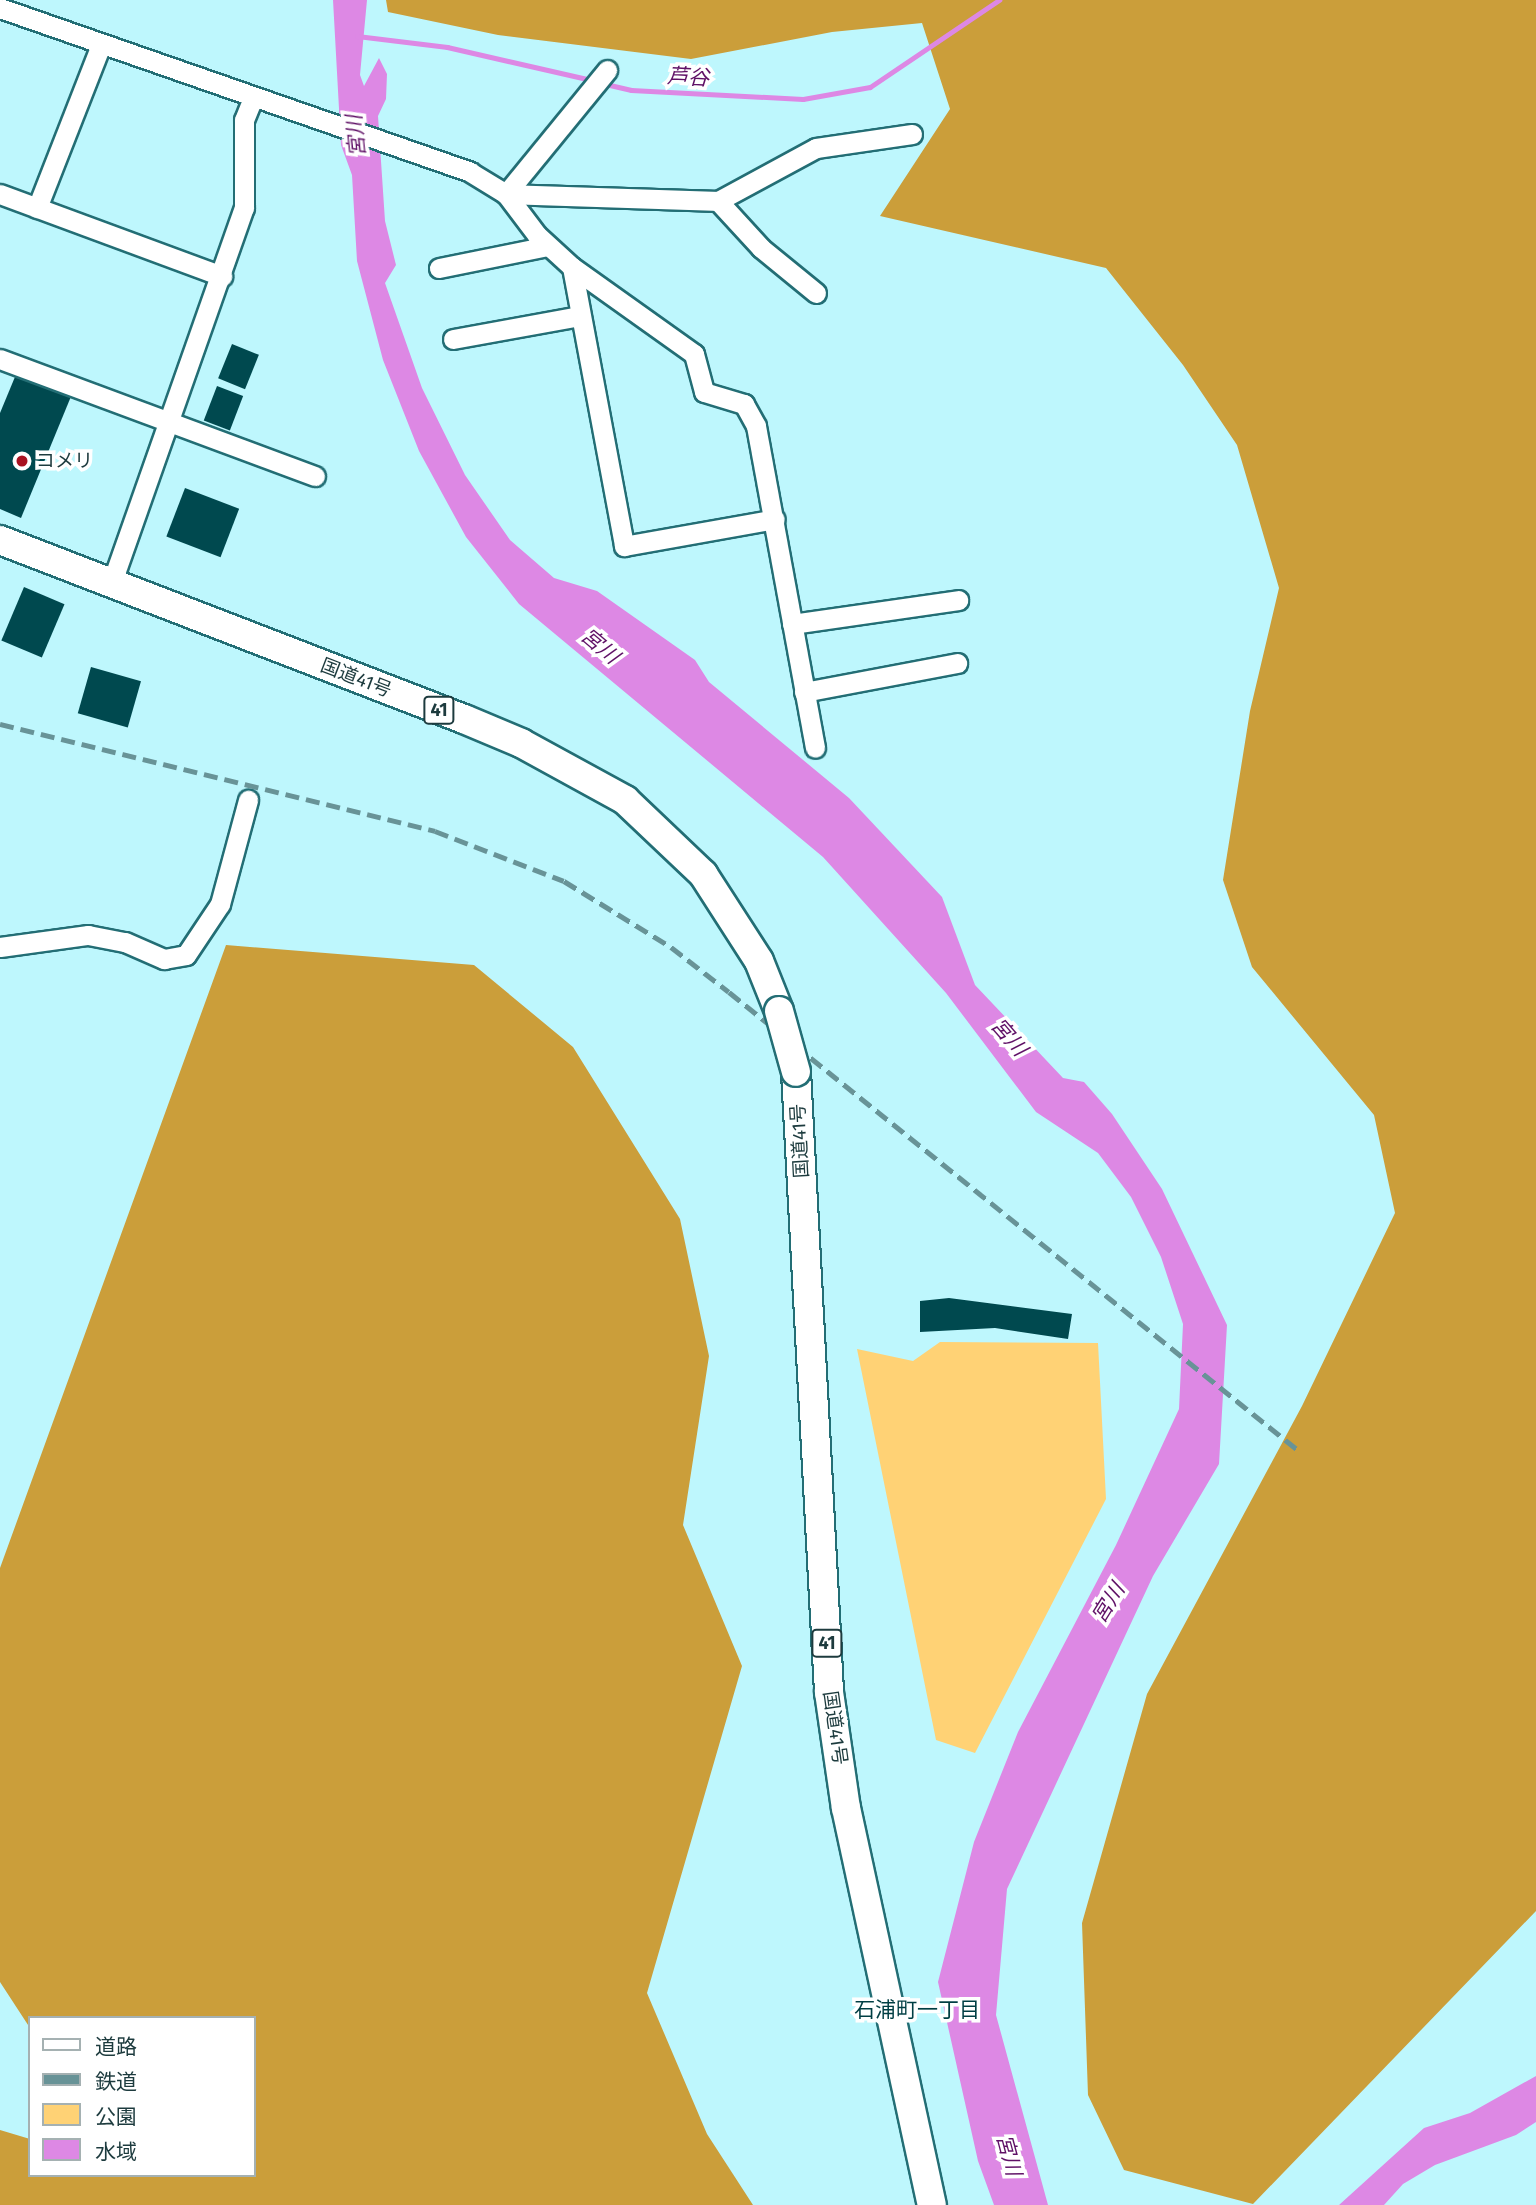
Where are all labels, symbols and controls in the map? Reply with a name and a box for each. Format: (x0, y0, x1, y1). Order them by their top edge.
water label: 芦谷 (666, 63, 710, 91)
water label: 宮川 (341, 114, 371, 158)
place label: コメリ (36, 450, 93, 472)
marker: コメリ (14, 453, 30, 469)
water label: 宮川 (576, 623, 624, 669)
street label: 国道41号 (317, 654, 395, 702)
road number: 41 (423, 696, 455, 724)
water label: 宮川 (986, 1013, 1032, 1061)
street label: 国道41号 (787, 1103, 813, 1179)
water label: 宮川 (1086, 1579, 1130, 1627)
road number: 41 (811, 1628, 843, 1658)
street label: 国道41号 (819, 1690, 851, 1766)
district label: 石浦町一丁目 (854, 1997, 980, 2023)
legend (28, 2016, 256, 2177)
text: 道路 (95, 2034, 137, 2060)
text: 鉄道 (95, 2069, 137, 2095)
text: 公園 (95, 2104, 137, 2130)
water label: 宮川 (991, 2131, 1027, 2179)
text: 水域 (95, 2139, 137, 2165)

